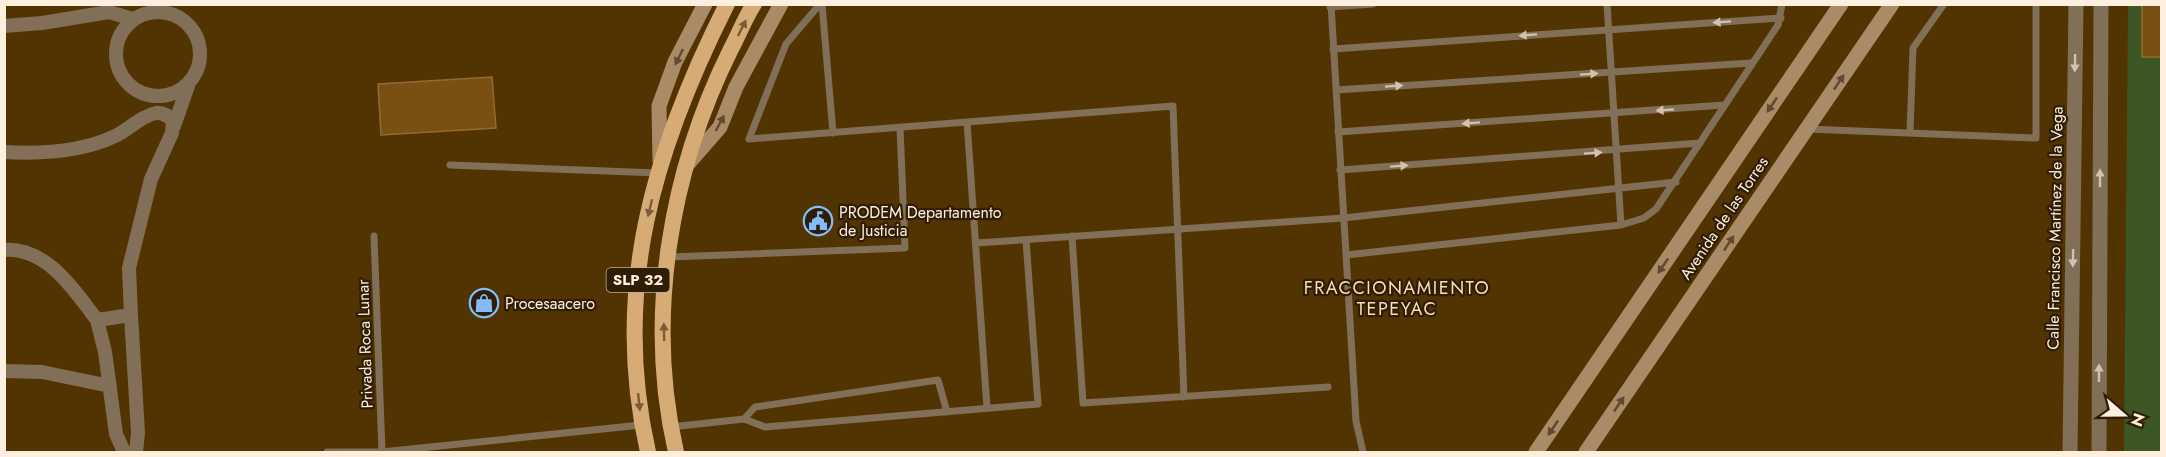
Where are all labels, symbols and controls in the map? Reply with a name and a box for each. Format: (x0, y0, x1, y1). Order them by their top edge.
one-way arrow (1713, 17, 1732, 27)
one-way arrow (737, 20, 746, 37)
one-way arrow (1518, 31, 1537, 40)
one-way arrow (674, 48, 683, 65)
one-way arrow (2070, 53, 2080, 72)
one-way arrow (1579, 69, 1598, 78)
one-way arrow (1833, 74, 1844, 90)
one-way arrow (1385, 82, 1404, 91)
one-way arrow (1767, 97, 1778, 113)
one-way arrow (1656, 105, 1675, 114)
street label: Calle Francisco Martínez de la Vega (2041, 106, 2069, 350)
one-way arrow (715, 114, 725, 131)
one-way arrow (1461, 118, 1480, 128)
one-way arrow (1584, 148, 1603, 157)
street label: Avenida de las Torres (1674, 152, 1774, 284)
one-way arrow (1389, 161, 1408, 170)
one-way arrow (2095, 169, 2105, 188)
one-way arrow (644, 199, 654, 218)
place label: PRODEM Departamento de Justicia (839, 201, 1002, 242)
public building icon: PRODEM Departamento de Justicia (802, 205, 834, 237)
one-way arrow (1723, 235, 1734, 251)
one-way arrow (2068, 248, 2078, 267)
one-way arrow (1657, 258, 1669, 274)
road number: SLP 32 (606, 268, 670, 292)
district label: FRACCIONAMIENTO TEPEYAC (1304, 275, 1490, 322)
street label: Privada Roca Lunar (351, 279, 379, 409)
shop icon: Procesaacero (468, 287, 500, 319)
place label: Procesaacero (505, 292, 595, 315)
one-way arrow (660, 322, 669, 341)
one-way arrow (2094, 364, 2104, 383)
north arrow (2094, 385, 2154, 445)
one-way arrow (634, 393, 644, 412)
one-way arrow (1613, 397, 1625, 413)
text: N (2125, 410, 2151, 430)
one-way arrow (1547, 419, 1559, 435)

